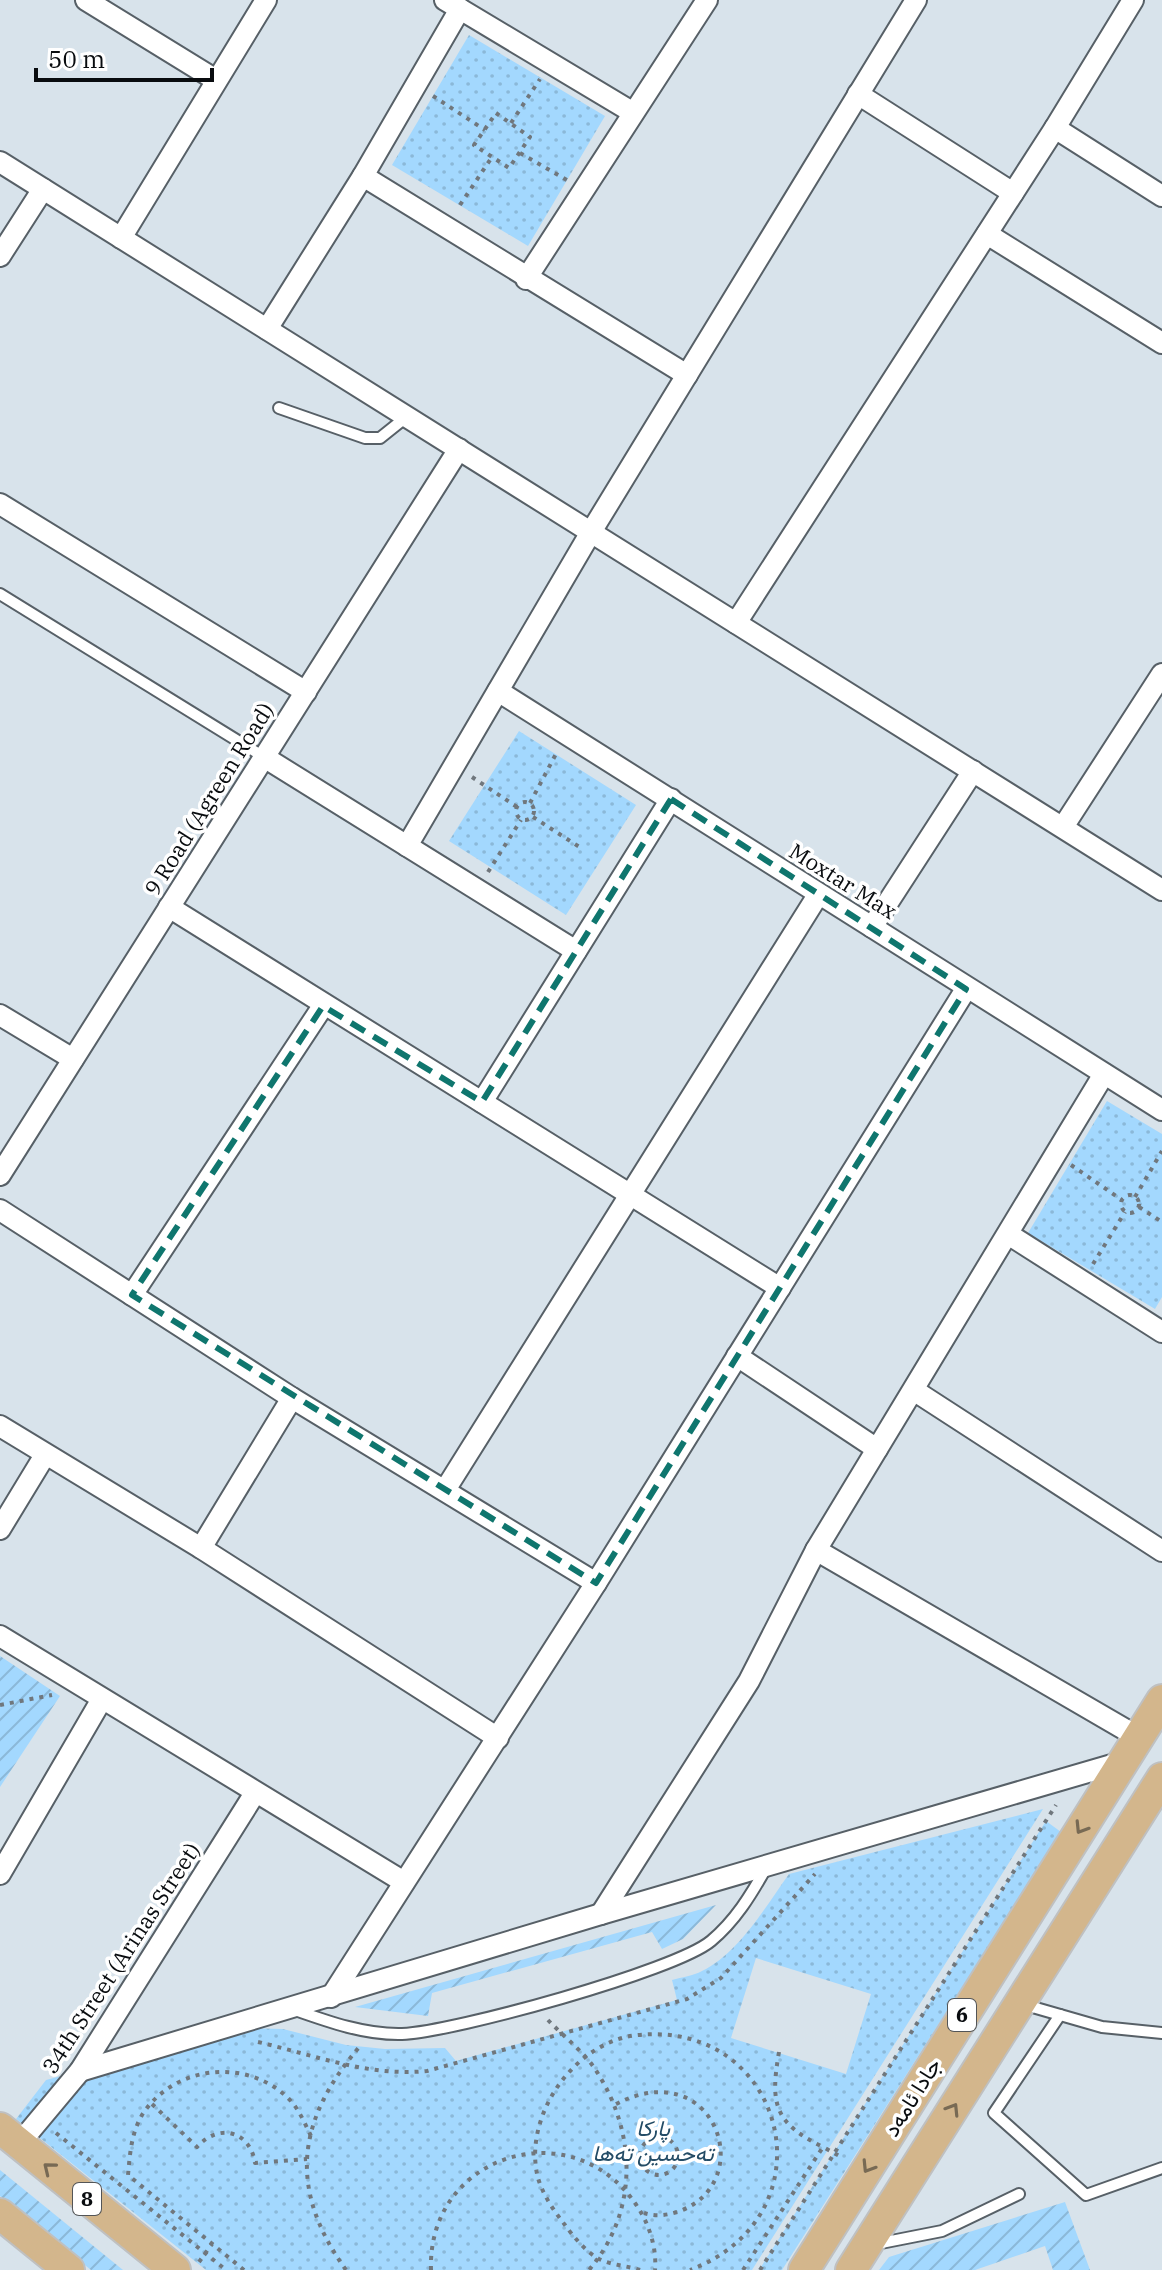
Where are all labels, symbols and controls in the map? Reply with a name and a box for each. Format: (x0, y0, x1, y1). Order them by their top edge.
scale bar (36, 32, 212, 82)
text: 50 m (48, 43, 105, 75)
street label: 9 Road (Agreen Road) (137, 697, 280, 901)
street label: Moxtar Max (784, 836, 903, 925)
one-way arrow (1075, 1819, 1090, 1834)
street label: 34th Street (Arinas Street) (35, 1837, 206, 2079)
road number: 6 (948, 1999, 976, 2031)
street label: جادا ئامەد (876, 2052, 947, 2141)
one-way arrow (943, 2104, 958, 2118)
park label: پارکا تەحسین تەها (592, 2113, 716, 2167)
one-way arrow (863, 2158, 878, 2173)
one-way arrow (44, 2163, 58, 2178)
road number: 8 (73, 2183, 101, 2215)

